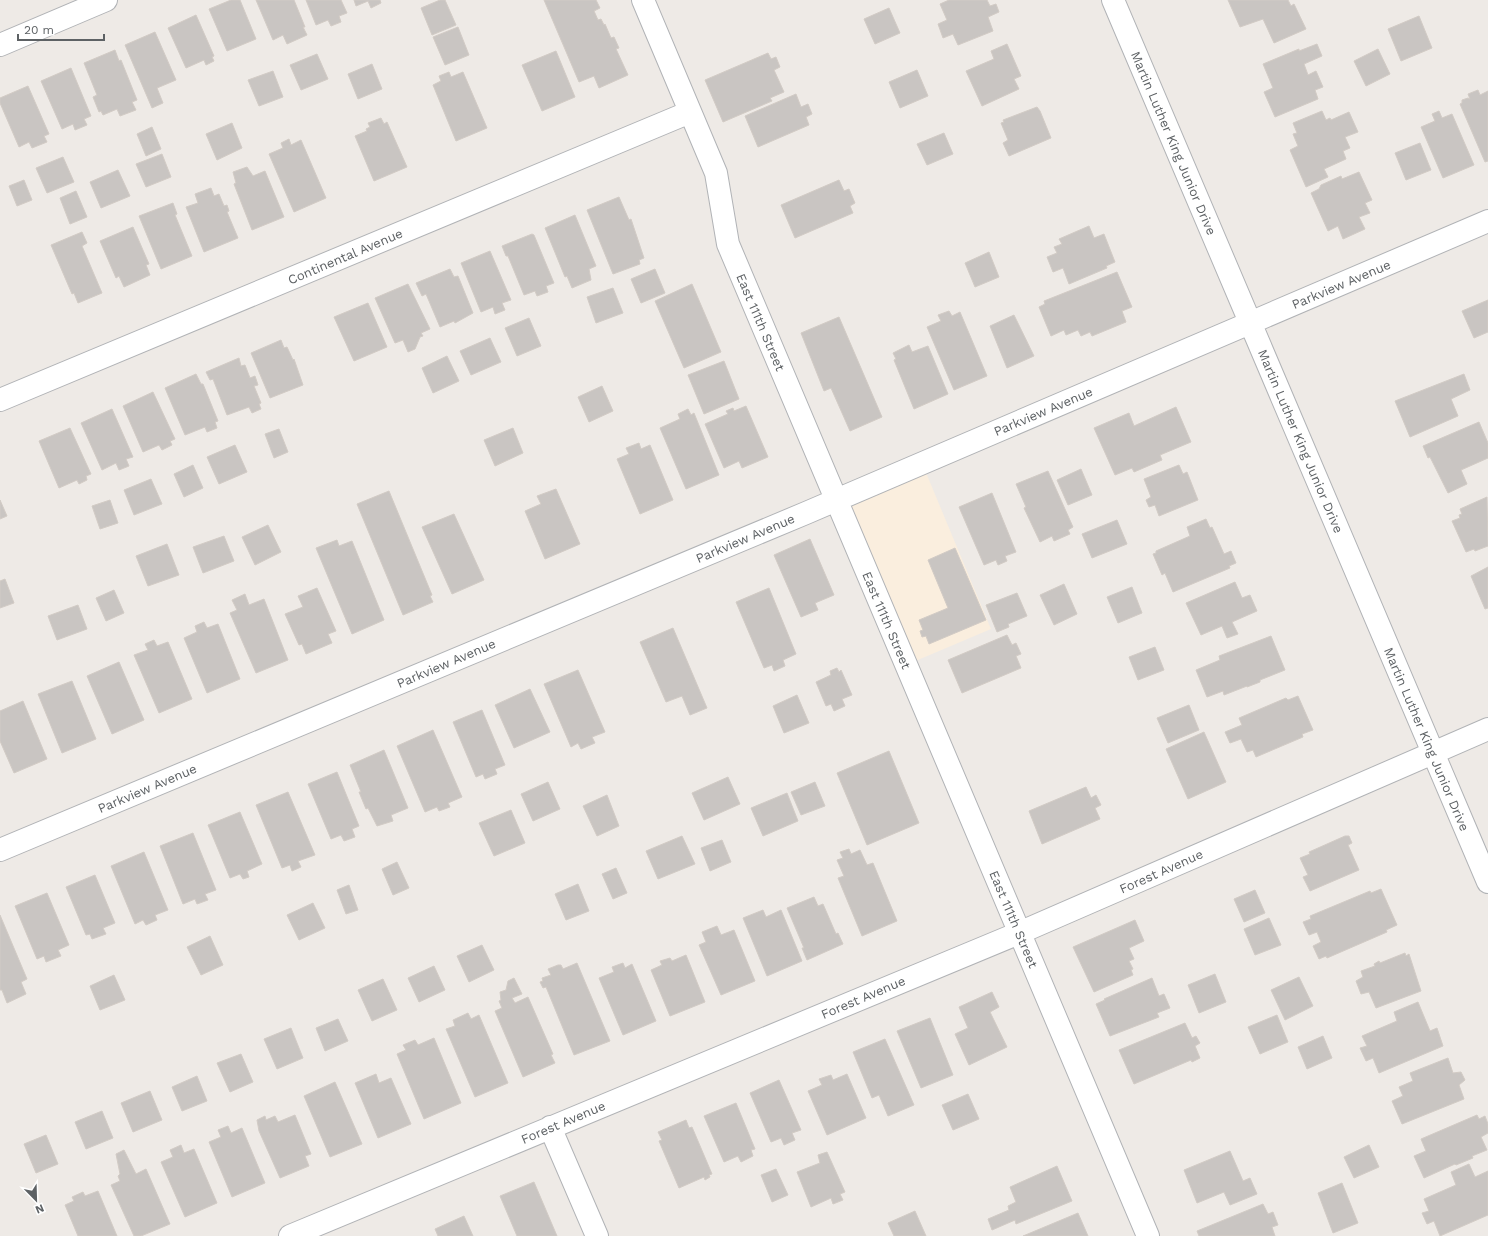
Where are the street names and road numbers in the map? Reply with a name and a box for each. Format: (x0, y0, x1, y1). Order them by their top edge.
street label: Martin Luther King Junior Drive (1128, 49, 1219, 237)
street label: Continental Avenue (286, 225, 405, 287)
street label: Parkview Avenue (1289, 257, 1393, 312)
street label: East 111th Street (733, 271, 788, 374)
street label: Martin Luther King Junior Drive (1255, 347, 1346, 535)
street label: Parkview Avenue (991, 384, 1095, 439)
street label: Parkview Avenue (693, 511, 797, 566)
street label: East 111th Street (859, 569, 914, 672)
street label: Parkview Avenue (394, 636, 498, 691)
street label: Martin Luther King Junior Drive (1381, 645, 1472, 833)
street label: Parkview Avenue (95, 761, 199, 816)
street label: Forest Avenue (1117, 846, 1205, 897)
street label: East 111th Street (986, 868, 1041, 971)
street label: Forest Avenue (819, 973, 907, 1022)
street label: Forest Avenue (519, 1098, 607, 1147)

